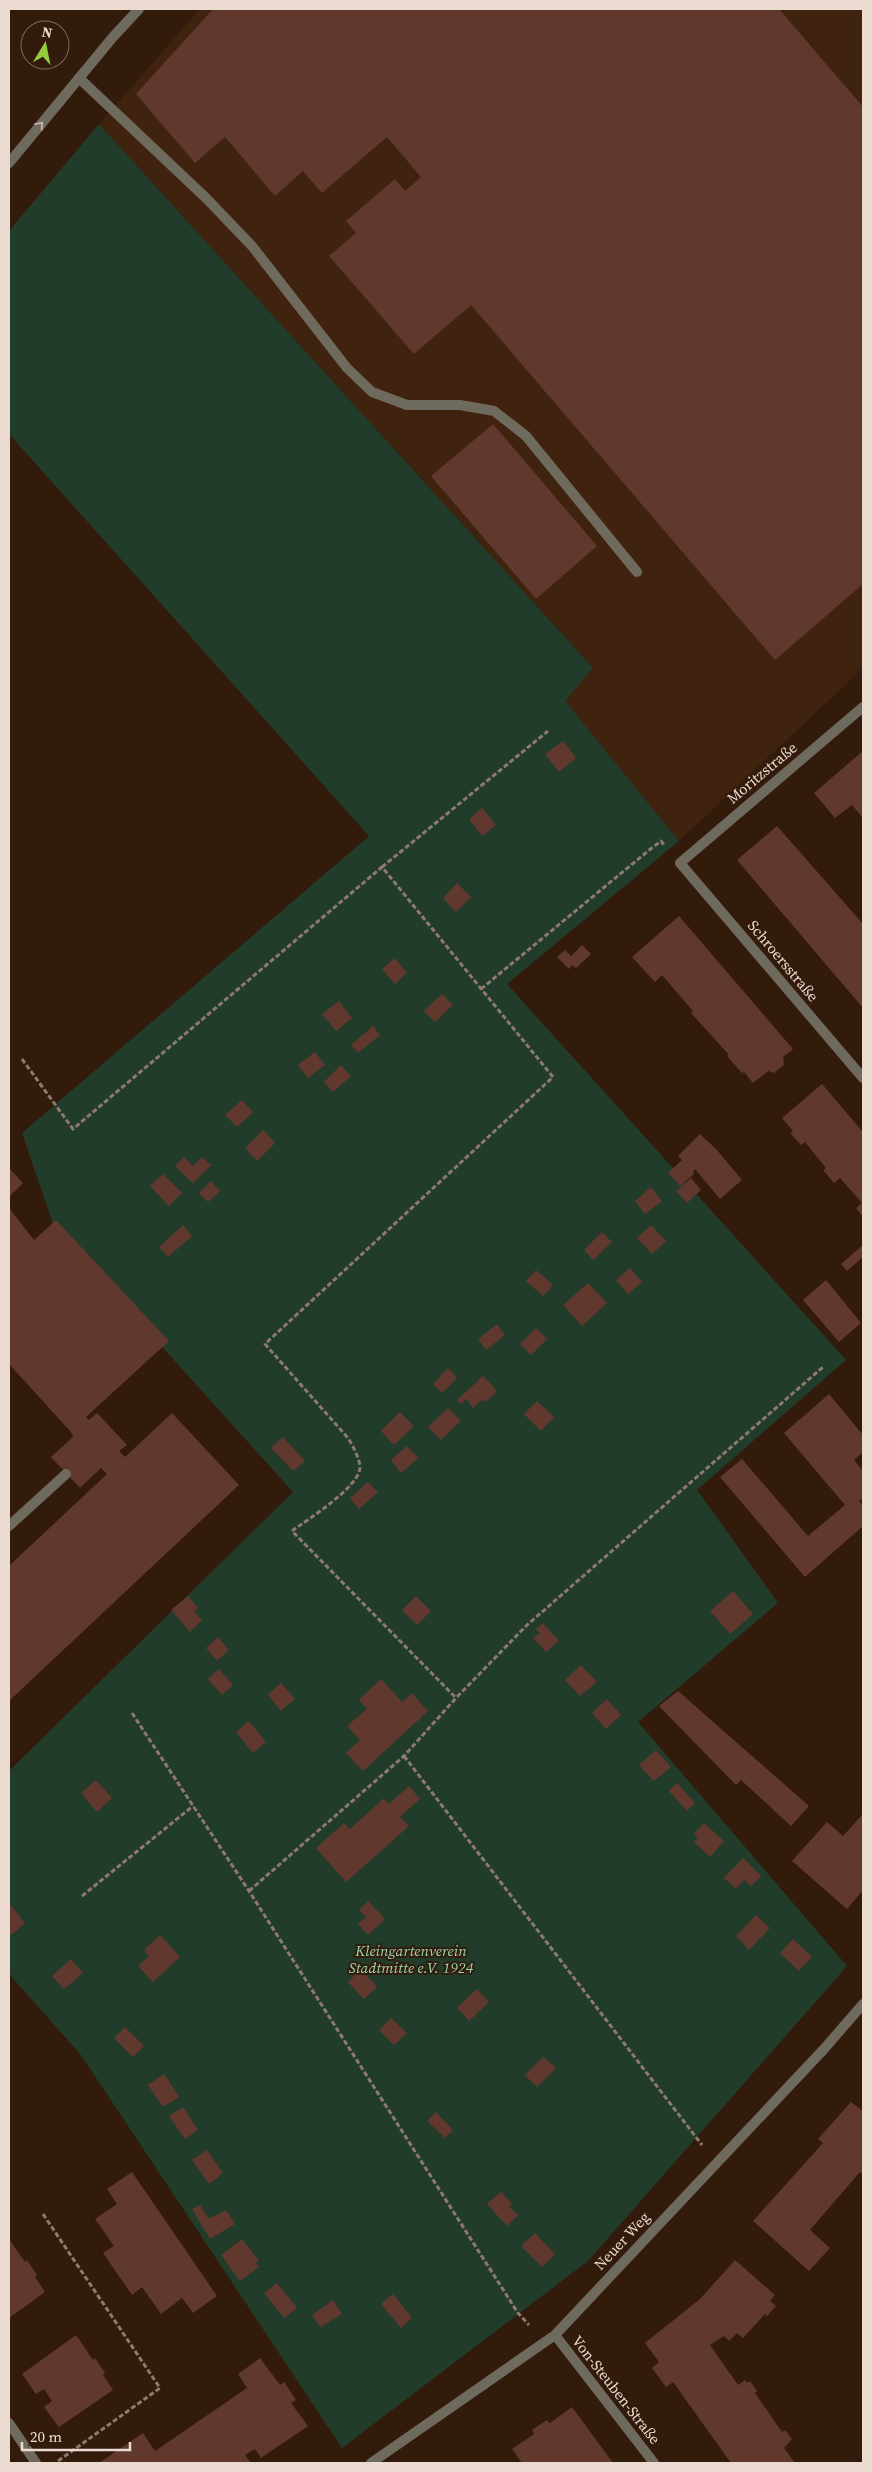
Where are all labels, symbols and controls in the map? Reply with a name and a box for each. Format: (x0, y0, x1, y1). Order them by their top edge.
north arrow (20, 20, 70, 70)
text: N (40, 21, 54, 43)
one-way arrow (34, 122, 42, 131)
street label: Moritzstraße (722, 737, 802, 808)
street label: Schroersstraße (743, 915, 824, 1006)
park label: Kleingartenverein Stadtmitte e.V. 1924 (349, 1940, 474, 1978)
street label: Neuer Weg (589, 2207, 654, 2274)
street label: Von-Steuben-Straße (567, 2331, 666, 2449)
scale bar (22, 2420, 130, 2452)
text: 20 m (30, 2426, 62, 2447)

